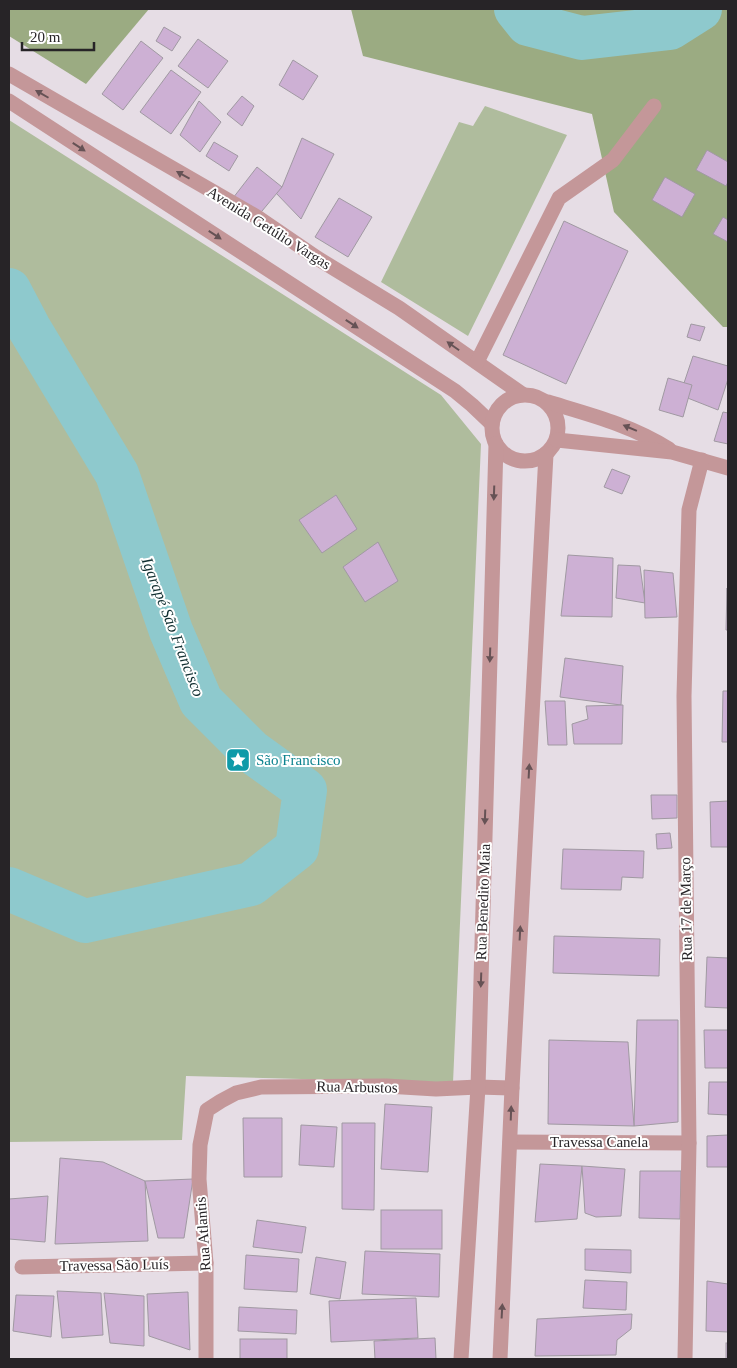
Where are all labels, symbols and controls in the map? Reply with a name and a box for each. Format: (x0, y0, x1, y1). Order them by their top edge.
scale bar (22, 20, 95, 52)
text: 20 m (30, 29, 61, 45)
one-way arrow (35, 89, 49, 98)
one-way arrow (72, 142, 86, 152)
one-way arrow (176, 171, 189, 180)
street label: Avenida Getúlio Vargas (204, 183, 334, 273)
one-way arrow (209, 231, 222, 240)
one-way arrow (345, 319, 358, 329)
one-way arrow (446, 341, 460, 351)
one-way arrow (622, 424, 637, 432)
one-way arrow (490, 485, 498, 501)
water label: Igarapé São Francisco (137, 554, 207, 699)
one-way arrow (486, 647, 494, 663)
place icon: São Francisco (225, 747, 251, 773)
place label: São Francisco (256, 752, 341, 768)
one-way arrow (525, 763, 533, 779)
one-way arrow (481, 810, 489, 826)
street label: Rua Benedito Maia (473, 843, 493, 961)
street label: Rua 17 de Março (677, 857, 695, 961)
one-way arrow (516, 925, 524, 941)
one-way arrow (476, 972, 484, 988)
street label: Rua Arbustos (316, 1078, 398, 1096)
one-way arrow (507, 1105, 515, 1121)
street label: Travessa Canela (550, 1134, 648, 1150)
street label: Rua Atlantis (192, 1196, 214, 1272)
street label: Travessa São Luís (59, 1256, 169, 1274)
one-way arrow (498, 1302, 506, 1318)

